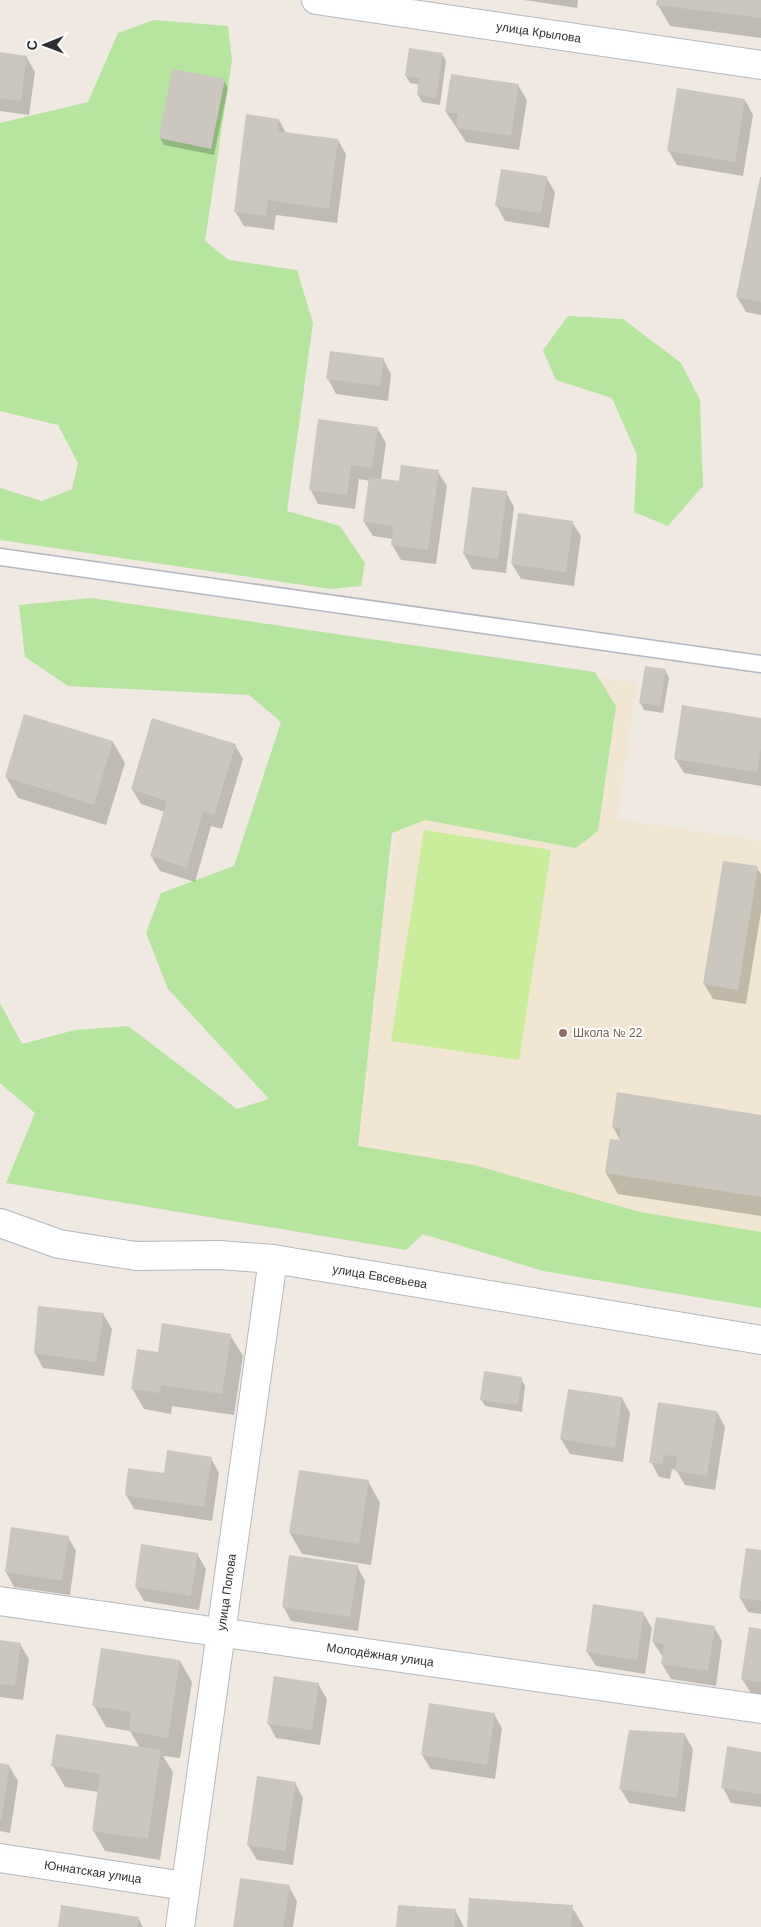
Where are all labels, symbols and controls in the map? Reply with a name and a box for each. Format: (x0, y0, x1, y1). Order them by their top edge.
street label: улица Крылова (495, 19, 582, 46)
north arrow (20, 20, 70, 70)
text: С (24, 40, 40, 50)
place label: Школа № 22 (573, 1026, 643, 1040)
marker: Школа № 22 (557, 1027, 569, 1039)
street label: улица Евсевьева (332, 1262, 428, 1292)
street label: улица Попова (214, 1552, 239, 1632)
street label: Молодёжная улица (326, 1640, 435, 1670)
street label: Юннатская улица (43, 1858, 143, 1886)

